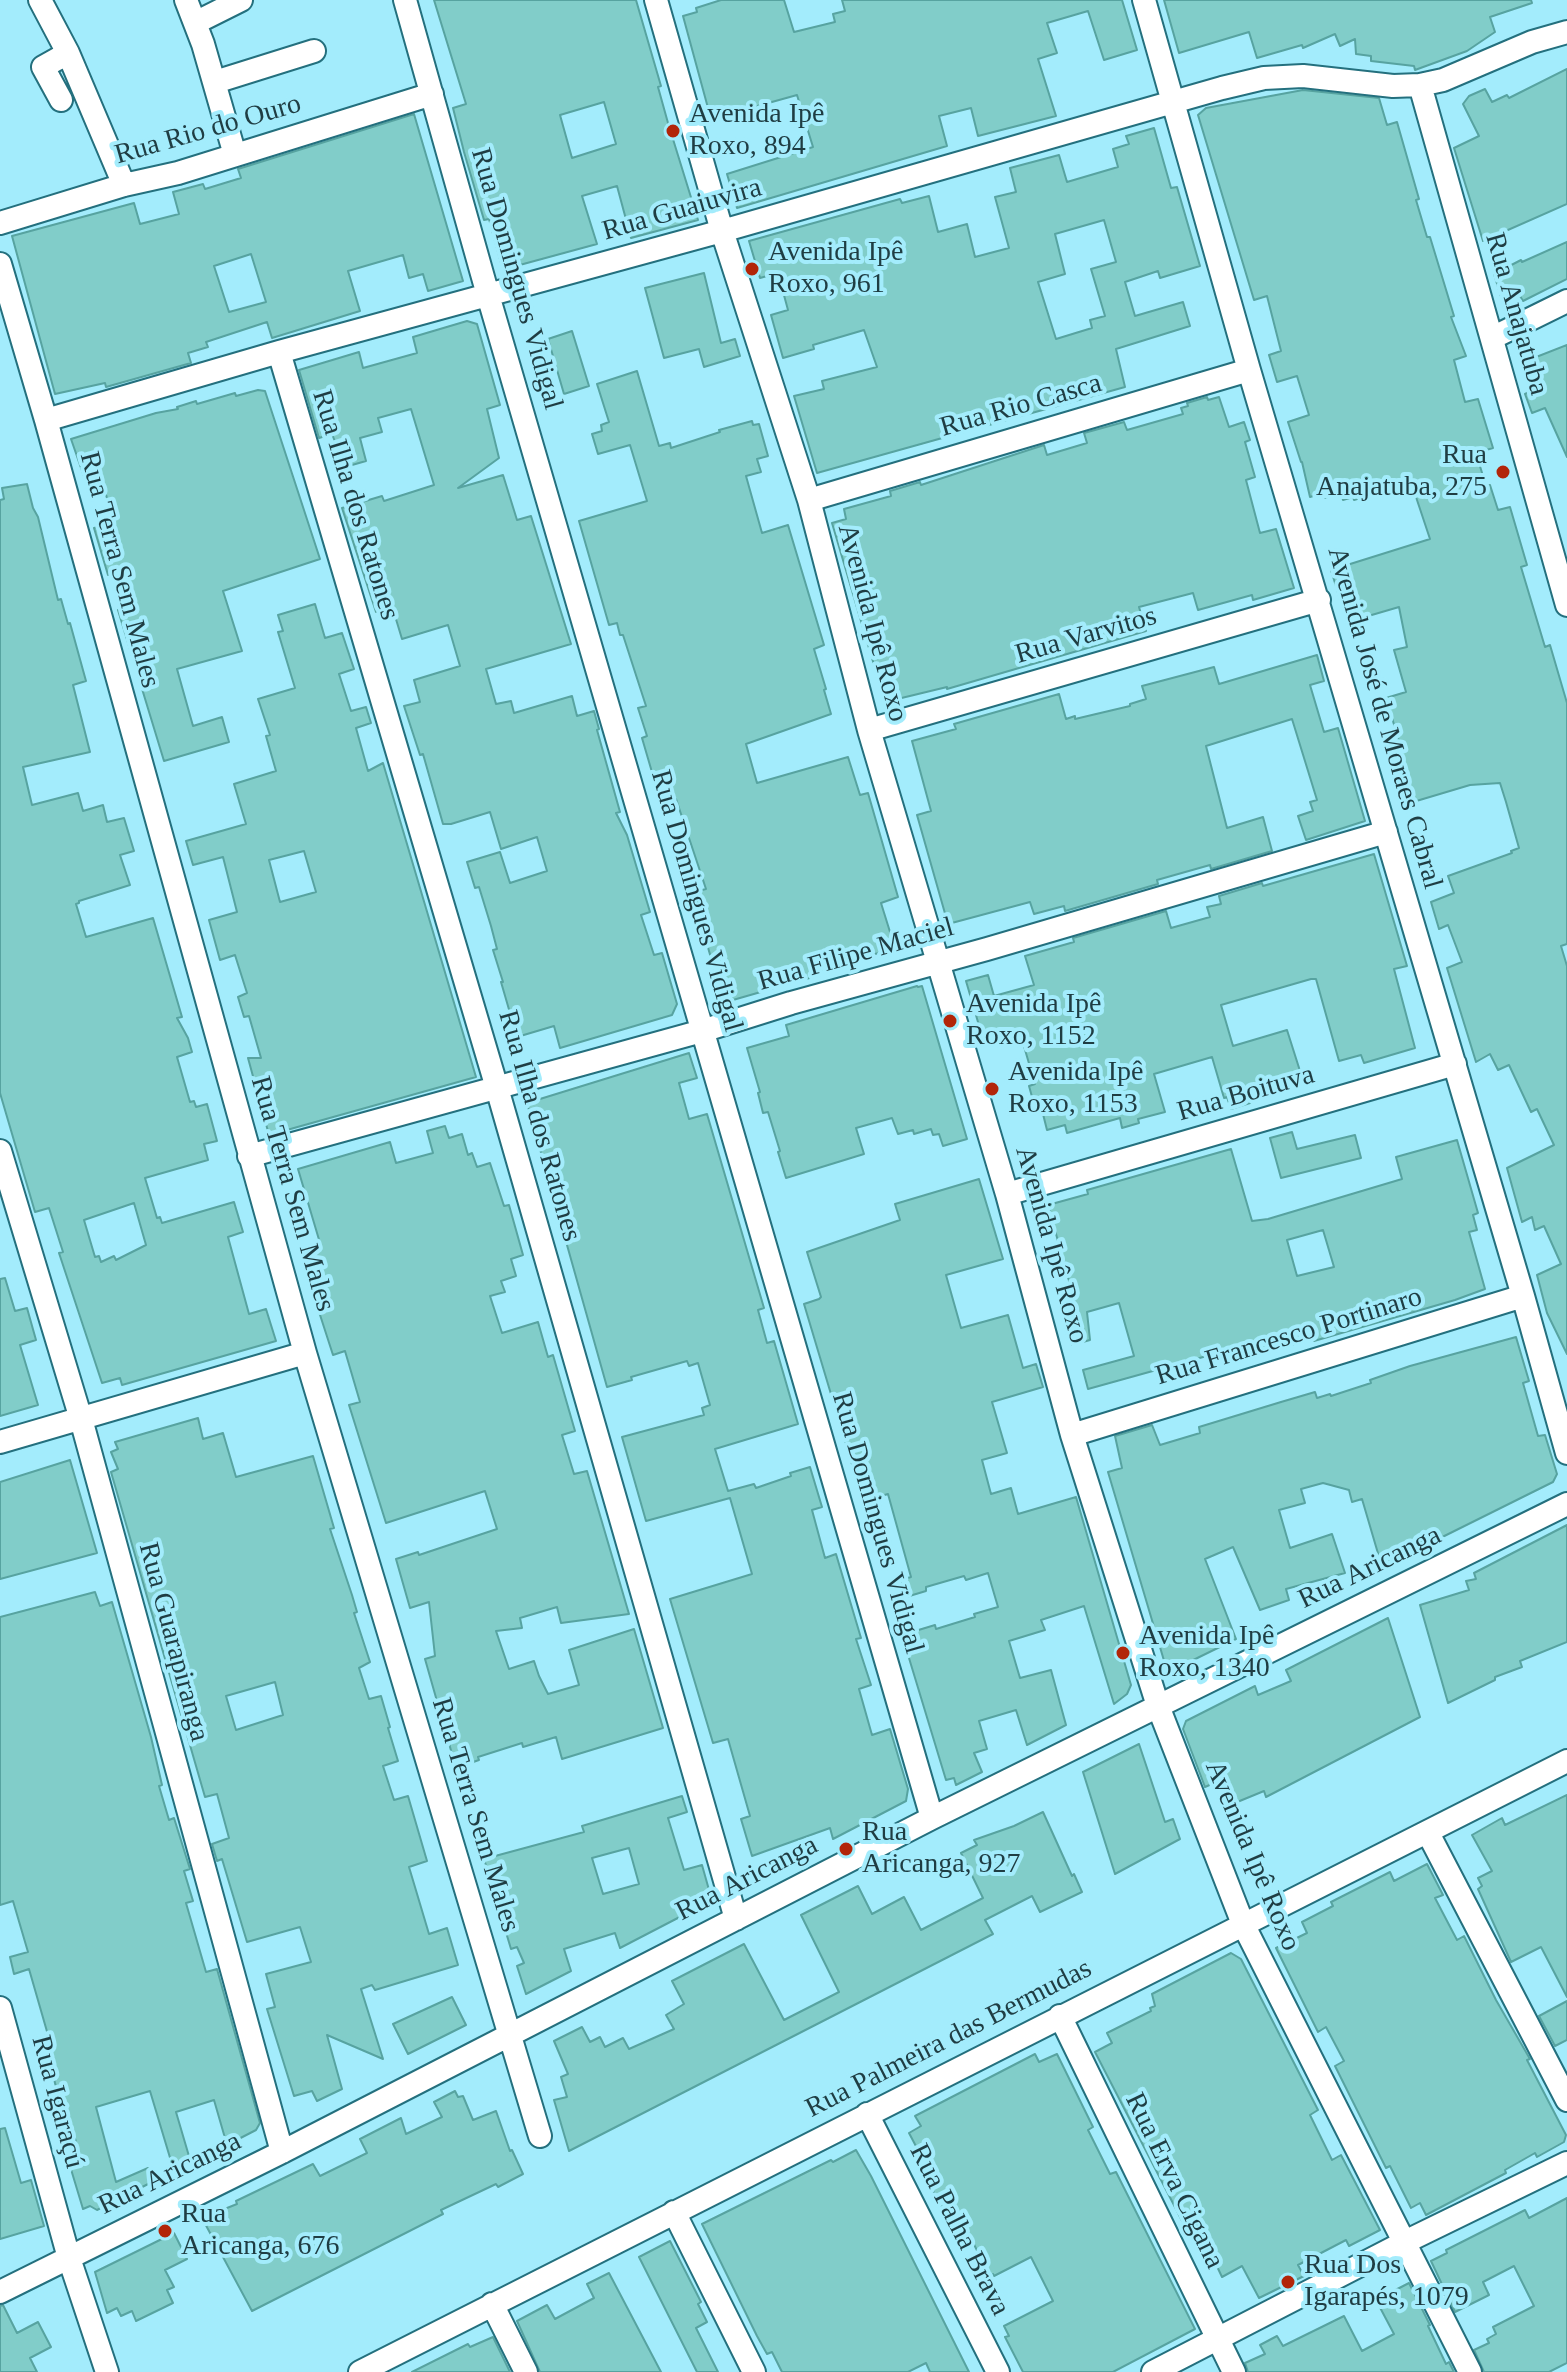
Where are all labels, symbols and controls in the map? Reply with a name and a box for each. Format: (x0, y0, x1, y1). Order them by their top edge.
street label: Rua Rio do Ouro (111, 87, 305, 173)
place label: Avenida Ipê Roxo, 894 (689, 98, 825, 164)
marker: Avenida Ipê Roxo, 894 (664, 122, 682, 140)
street label: Rua Domingues Vidigal (463, 144, 569, 414)
street label: Rua Guaiuvira (599, 171, 765, 249)
street label: Rua Anajatuba (1477, 229, 1555, 399)
place label: Avenida Ipê Roxo, 961 (768, 236, 904, 302)
marker: Avenida Ipê Roxo, 961 (743, 260, 761, 278)
street label: Rua Rio Casca (936, 367, 1106, 445)
street label: Rua Ilha dos Ratones (304, 386, 406, 624)
place label: Rua Anajatuba, 275 (1316, 439, 1487, 505)
street label: Rua Terra Sem Males (71, 448, 167, 692)
marker: Rua Anajatuba, 275 (1494, 463, 1512, 481)
street label: Avenida Ipê Roxo (829, 521, 915, 725)
street label: Avenida José de Moraes Cabral (1319, 543, 1449, 893)
street label: Rua Varvitos (1011, 600, 1161, 672)
street label: Rua Domingues Vidigal (643, 766, 749, 1036)
street label: Rua Filipe Maciel (754, 911, 958, 999)
place label: Avenida Ipê Roxo, 1152 (966, 988, 1102, 1054)
street label: Rua Ilha dos Ratones (490, 1007, 588, 1245)
marker: Avenida Ipê Roxo, 1152 (941, 1012, 959, 1030)
place label: Avenida Ipê Roxo, 1153 (1008, 1056, 1144, 1122)
street label: Rua Boituva (1174, 1058, 1318, 1130)
street label: Rua Terra Sem Males (242, 1073, 342, 1315)
marker: Avenida Ipê Roxo, 1153 (983, 1080, 1001, 1098)
street label: Avenida Ipê Roxo (1007, 1143, 1095, 1347)
street label: Rua Francesco Portinaro (1152, 1280, 1426, 1394)
street label: Rua Domingues Vidigal (824, 1388, 930, 1658)
street label: Rua Aricanga (1293, 1519, 1447, 1617)
street label: Rua Guarapiranga (130, 1539, 216, 1745)
place label: Avenida Ipê Roxo, 1340 (1139, 1620, 1275, 1686)
marker: Avenida Ipê Roxo, 1340 (1114, 1644, 1132, 1662)
street label: Rua Terra Sem Males (423, 1694, 527, 1936)
street label: Avenida Ipê Roxo (1197, 1756, 1307, 1956)
place label: Rua Aricanga, 927 (862, 1816, 1021, 1882)
street label: Rua Aricanga (670, 1829, 824, 1929)
marker: Rua Aricanga, 927 (837, 1840, 855, 1858)
street label: Rua Palmeira das Bermudas (800, 1952, 1098, 2126)
street label: Rua Igaraçú (23, 2032, 91, 2172)
street label: Rua Erva Cigana (1117, 2088, 1231, 2274)
street label: Rua Aricanga (93, 2125, 247, 2223)
street label: Rua Palha Brava (901, 2139, 1017, 2321)
place label: Rua Aricanga, 676 (181, 2198, 340, 2264)
marker: Rua Aricanga, 676 (156, 2222, 174, 2240)
place label: Rua Dos Igarapés, 1079 (1304, 2249, 1469, 2315)
marker: Rua Dos Igarapés, 1079 (1279, 2273, 1297, 2291)

